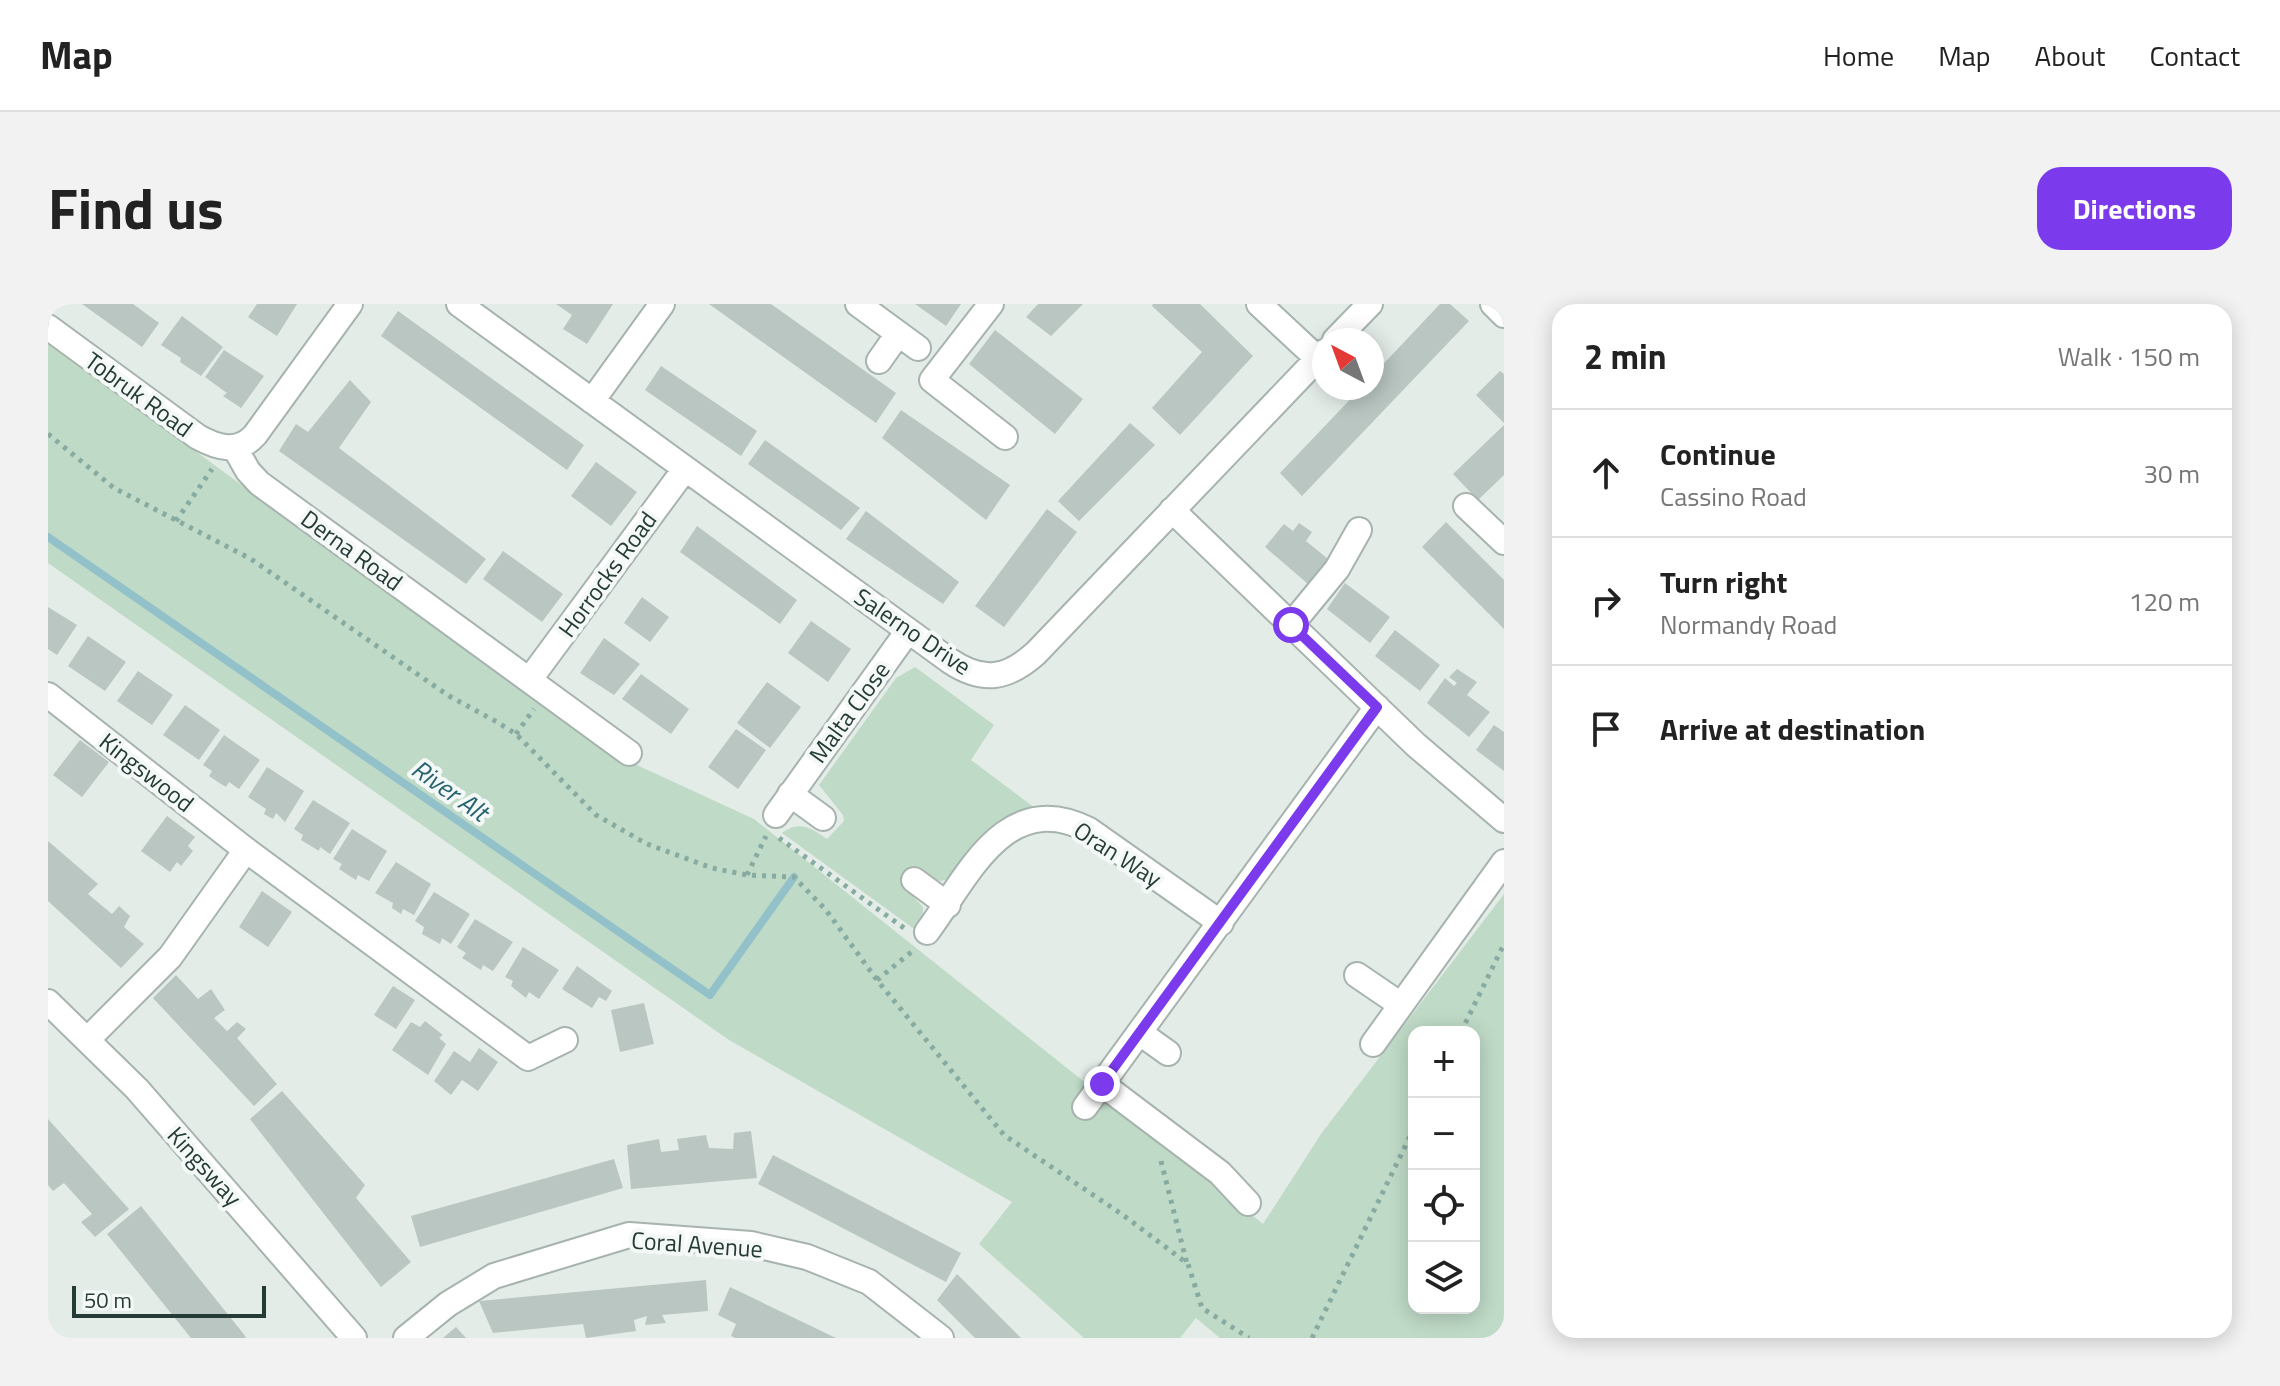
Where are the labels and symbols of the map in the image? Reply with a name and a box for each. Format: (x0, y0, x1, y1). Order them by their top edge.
north arrow (1312, 328, 1384, 400)
street label: Tobruk Road (78, 343, 200, 445)
street label: Derna Road (294, 501, 410, 599)
street label: Horrocks Road (549, 503, 665, 645)
street label: Salerno Drive (847, 579, 979, 683)
route start (1273, 607, 1309, 643)
street label: Malta Close (800, 654, 898, 770)
street label: Kingswood (92, 724, 202, 820)
water label: River Alt (404, 749, 499, 832)
street label: Oran Way (1067, 812, 1170, 896)
route end (1084, 1066, 1120, 1102)
street label: Kingsway (159, 1118, 251, 1214)
street label: Coral Avenue (630, 1221, 764, 1267)
scale bar (72, 1282, 266, 1318)

